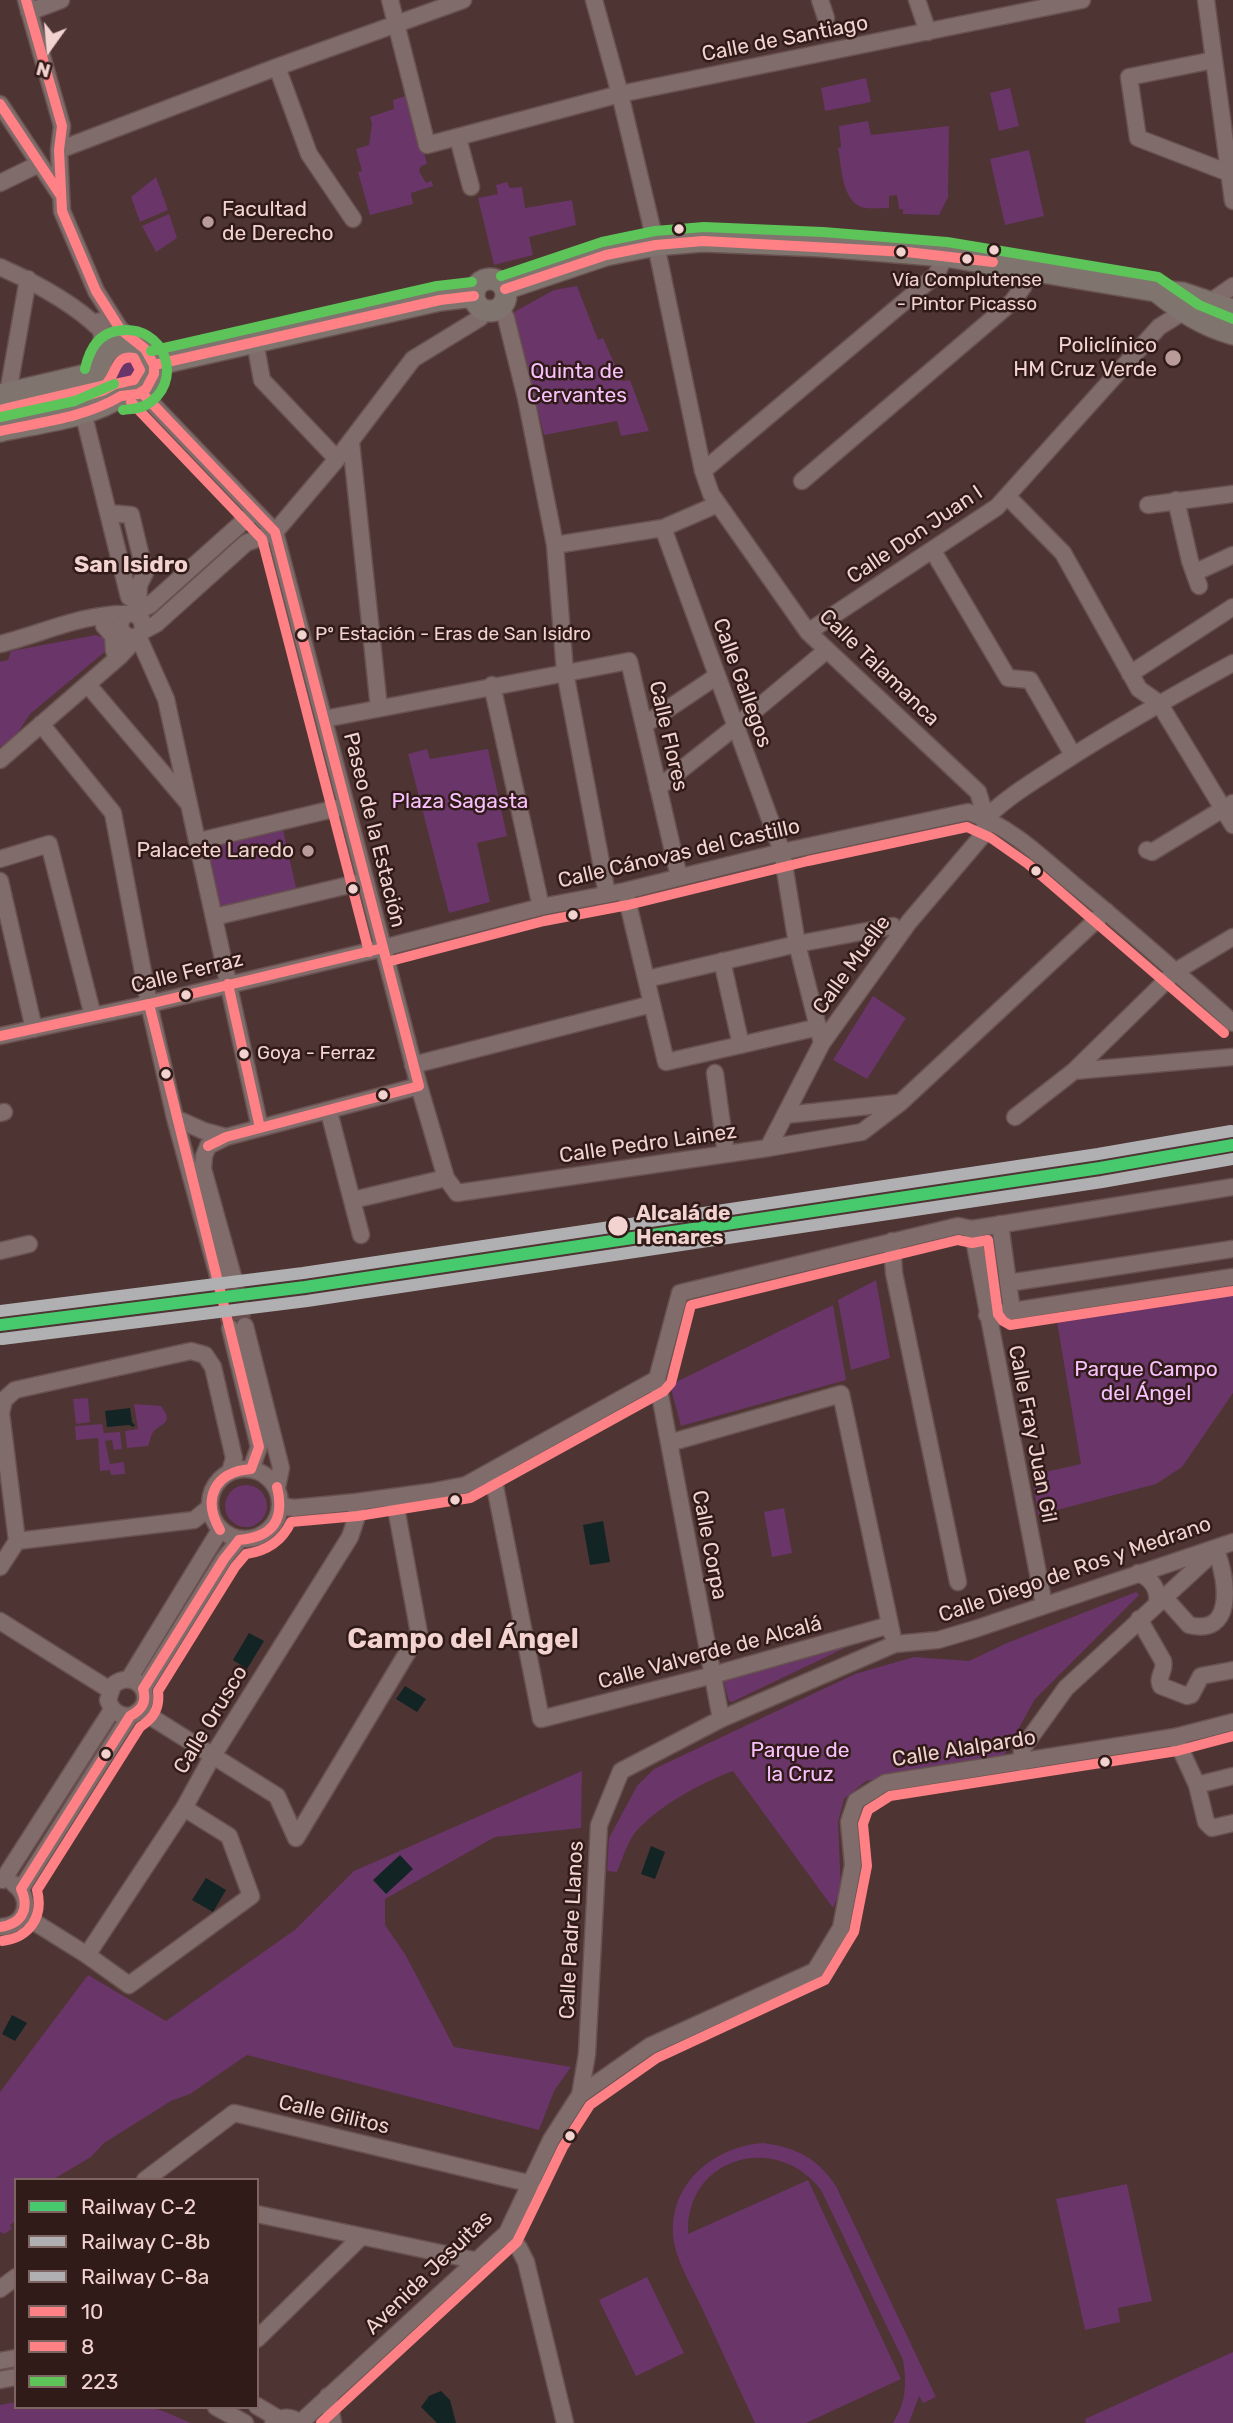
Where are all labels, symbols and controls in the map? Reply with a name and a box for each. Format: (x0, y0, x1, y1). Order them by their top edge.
street label: Calle de Santiago (700, 11, 870, 67)
north arrow (14, 14, 84, 84)
text: N (34, 57, 53, 83)
place label: Facultad de Derecho (222, 197, 334, 247)
marker: Facultad de Derecho (200, 214, 216, 230)
unlabelled marker (672, 222, 686, 236)
unlabelled marker (987, 243, 1001, 257)
unlabelled marker (894, 245, 908, 259)
marker: Vía Complutense - Pintor Picasso (960, 252, 974, 266)
place label: Vía Complutense - Pintor Picasso (892, 270, 1042, 314)
place label: Policlínico HM Cruz Verde (1013, 333, 1157, 383)
marker: Policlínico HM Cruz Verde (1163, 348, 1183, 368)
park label: Quinta de Cervantes (527, 359, 627, 409)
street label: Calle Don Juan I (842, 480, 988, 590)
district label: San Isidro (74, 551, 188, 579)
street label: Calle Talamanca (814, 604, 944, 732)
street label: Calle Gallegos (707, 615, 777, 751)
place label: Pº Estación - Eras de San Isidro (315, 624, 591, 646)
marker: Pº Estación - Eras de San Isidro (295, 628, 309, 642)
street label: Calle Flores (643, 678, 693, 794)
street label: Paseo de la Estación (338, 730, 410, 930)
park label: Plaza Sagasta (392, 789, 528, 815)
street label: Calle Cánovas del Castillo (556, 814, 802, 894)
place label: Palacete Laredo (137, 838, 294, 864)
marker: Palacete Laredo (300, 843, 316, 859)
unlabelled marker (1029, 864, 1043, 878)
unlabelled marker (346, 882, 360, 896)
unlabelled marker (566, 908, 580, 922)
street label: Calle Muelle (808, 911, 896, 1019)
street label: Calle Ferraz (128, 947, 246, 999)
unlabelled marker (179, 988, 193, 1002)
place label: Goya - Ferraz (257, 1043, 376, 1065)
marker: Goya - Ferraz (237, 1047, 251, 1061)
unlabelled marker (159, 1067, 173, 1081)
unlabelled marker (376, 1088, 390, 1102)
street label: Calle Pedro Lainez (558, 1119, 738, 1169)
place label: Alcalá de Henares (636, 1201, 730, 1251)
marker: Alcalá de Henares (606, 1214, 630, 1238)
street label: Calle Fray Juan Gil (1002, 1343, 1062, 1525)
park label: Parque Campo del Ángel (1074, 1357, 1218, 1407)
street label: Calle Corpa (686, 1488, 732, 1602)
unlabelled marker (448, 1493, 462, 1507)
street label: Calle Diego de Ros y Medrano (935, 1511, 1215, 1629)
street label: Calle Valverde de Alcalá (595, 1611, 825, 1695)
district label: Campo del Ángel (347, 1623, 579, 1657)
street label: Calle Orusco (169, 1661, 253, 1779)
street label: Calle Alalpardo (890, 1725, 1038, 1773)
park label: Parque de la Cruz (751, 1738, 849, 1788)
unlabelled marker (99, 1747, 113, 1761)
unlabelled marker (1098, 1755, 1112, 1769)
street label: Calle Padre Llanos (555, 1840, 589, 2020)
street label: Calle Gilitos (276, 2090, 392, 2140)
unlabelled marker (563, 2129, 577, 2143)
legend (14, 2178, 259, 2409)
text: Railway C-2 (81, 2194, 196, 2219)
street label: Avenida Jesuitas (360, 2206, 498, 2340)
text: Railway C-8b (81, 2229, 210, 2254)
text: Railway C-8a (81, 2264, 209, 2289)
text: 10 (81, 2299, 103, 2324)
text: 8 (81, 2334, 94, 2359)
text: 223 (81, 2369, 118, 2394)

